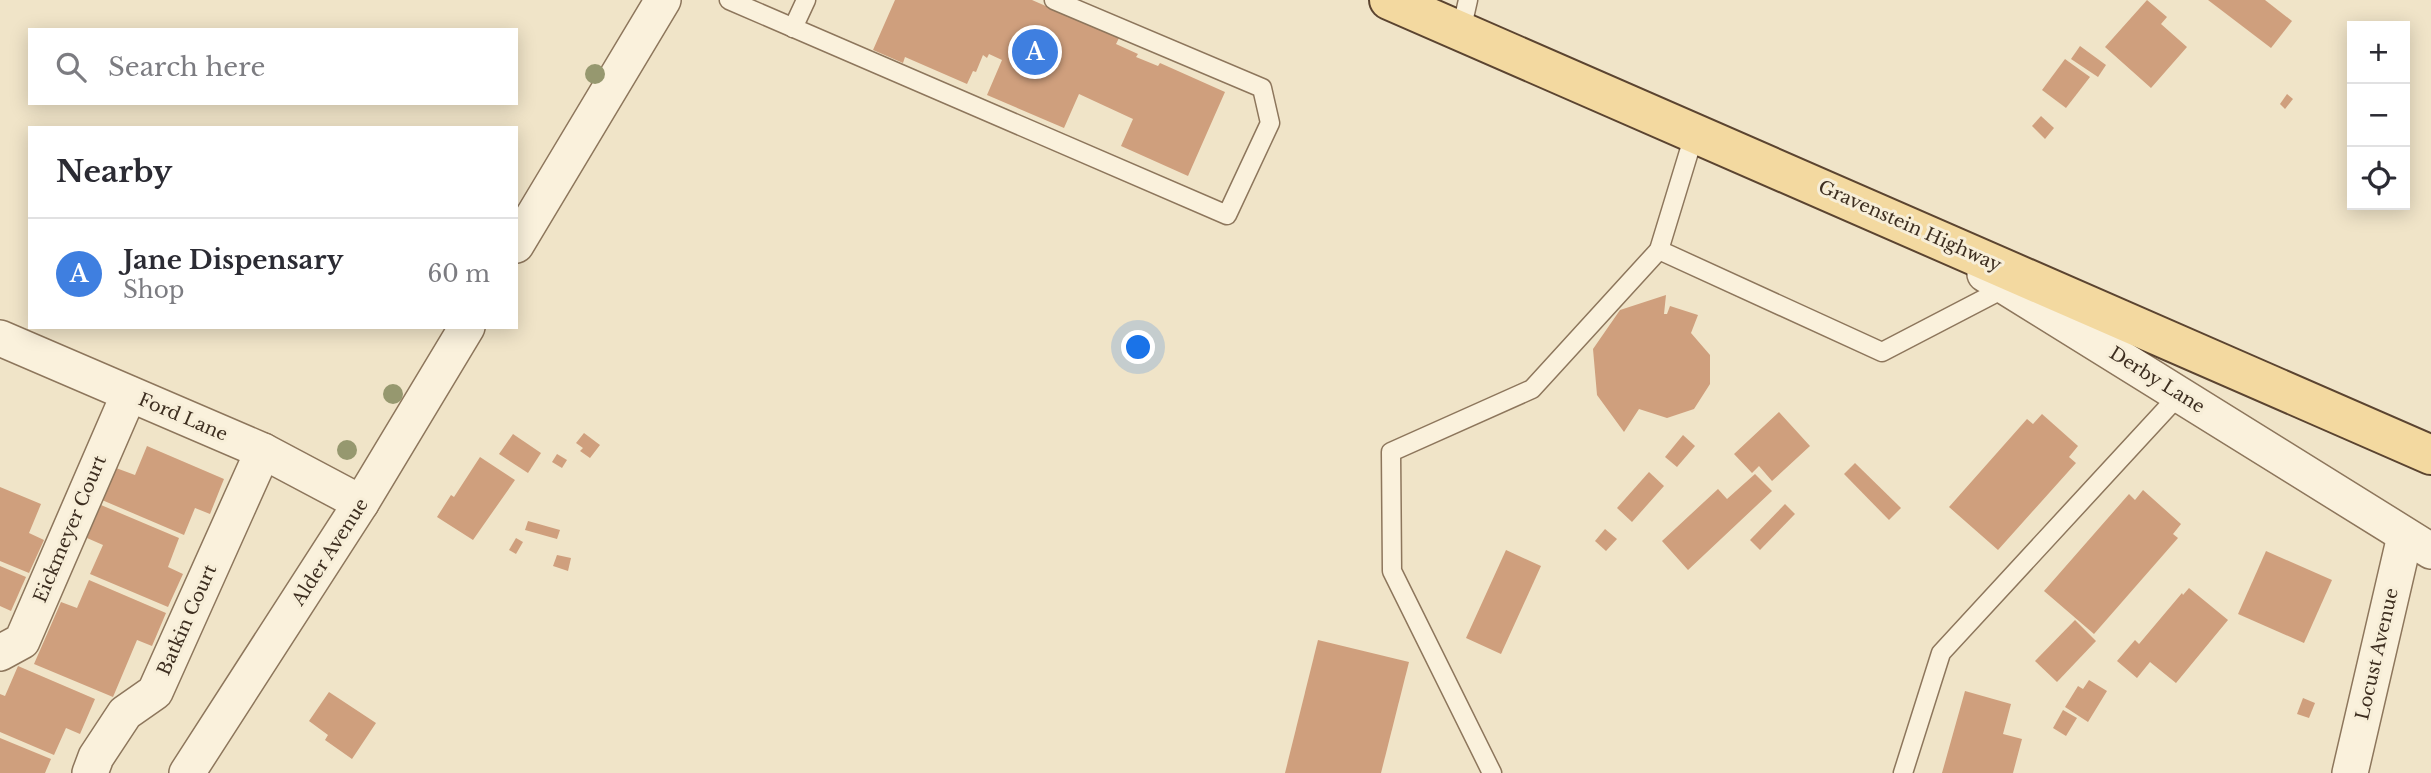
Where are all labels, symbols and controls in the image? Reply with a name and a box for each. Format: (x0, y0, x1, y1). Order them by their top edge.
map controls (2347, 21, 2410, 210)
button: + (2347, 21, 2410, 84)
pin: A (1012, 26, 1058, 78)
search box (28, 28, 518, 105)
icon: search (52, 48, 90, 86)
text: Search here (108, 51, 265, 83)
button: − (2347, 84, 2410, 147)
button: locate (2347, 147, 2410, 210)
text: Nearby (56, 153, 172, 190)
street label: Gravenstein Highway (1815, 176, 2005, 277)
text: Jane Dispensary (123, 244, 343, 276)
text: A (70, 260, 88, 288)
text: 60 m (428, 260, 490, 288)
text: Shop (123, 276, 184, 304)
your location (1121, 330, 1155, 364)
street label: Derby Lane (2105, 342, 2209, 418)
street label: Ford Lane (135, 388, 231, 446)
street label: Eickmeyer Court (29, 452, 111, 606)
street label: Alder Avenue (287, 494, 373, 611)
street label: Batkin Court (153, 561, 221, 679)
street label: Locust Avenue (2351, 586, 2403, 722)

